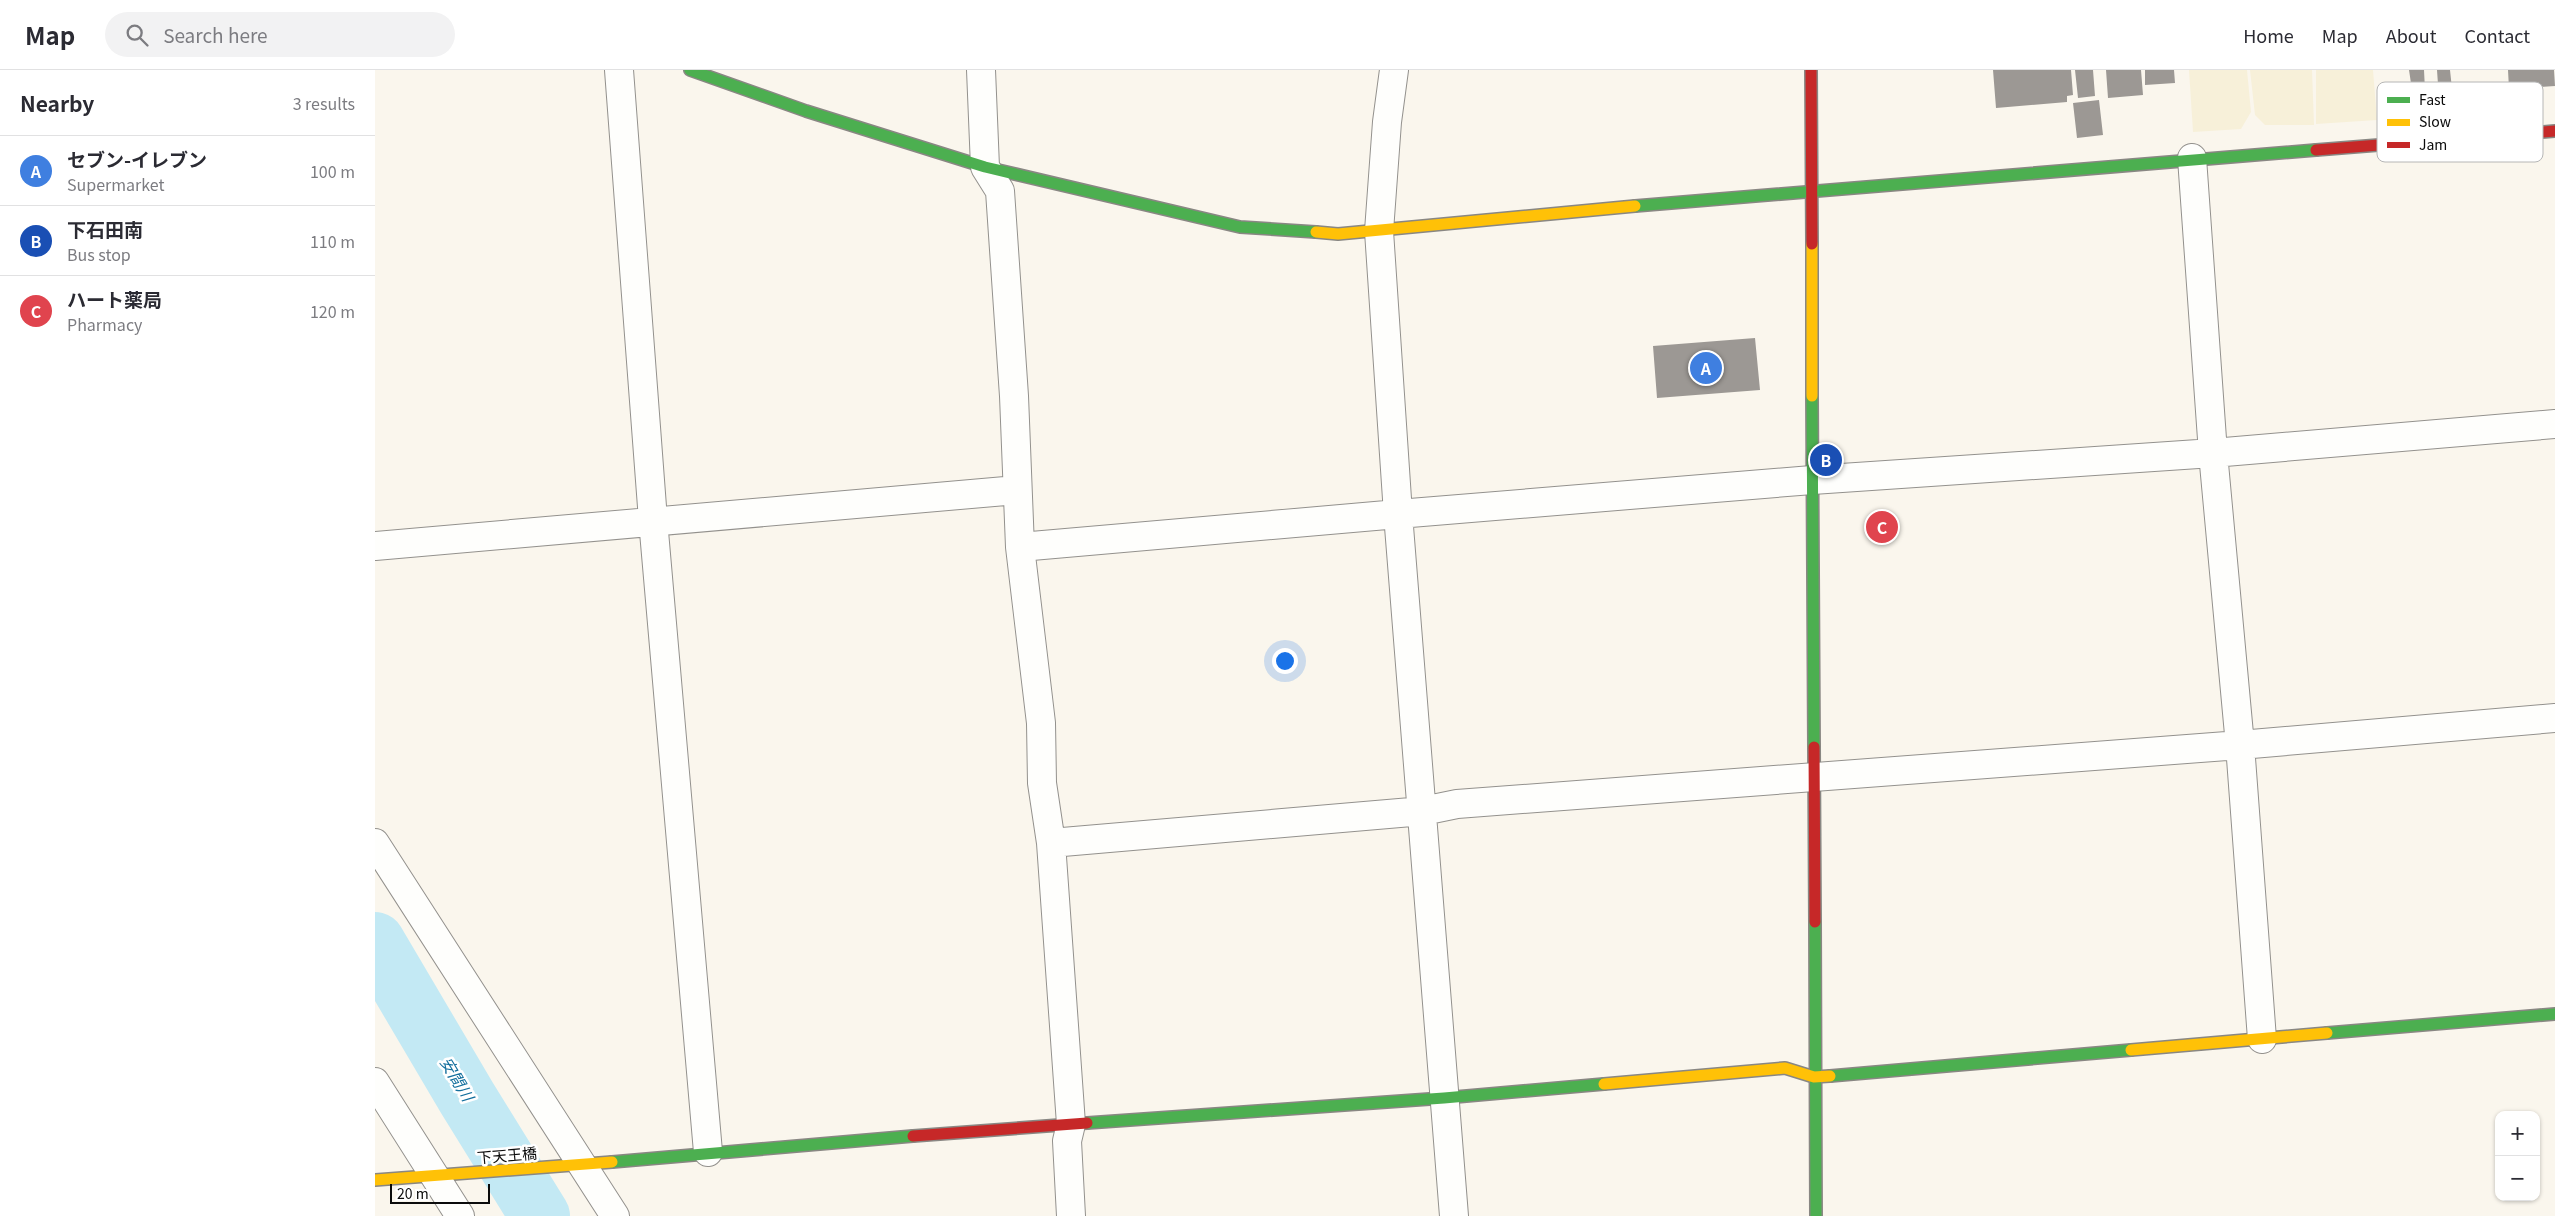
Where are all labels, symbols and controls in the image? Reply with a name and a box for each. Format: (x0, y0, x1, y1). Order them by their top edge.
search box (105, 12, 455, 57)
text: Map (25, 17, 75, 52)
icon: search (123, 21, 151, 49)
text: Search here (163, 21, 268, 48)
text: Home (2243, 22, 2294, 48)
text: Map (2322, 22, 2358, 48)
text: About (2386, 22, 2436, 48)
text: Contact (2464, 22, 2530, 48)
legend (2377, 82, 2543, 162)
text: Nearby (20, 88, 94, 118)
text: Fast (2419, 89, 2446, 109)
text: 3 results (293, 91, 355, 115)
text: Slow (2419, 111, 2451, 131)
text: Jam (2419, 134, 2447, 154)
text: セブン-イレブン (67, 145, 207, 172)
text: A (31, 159, 41, 183)
text: 100 m (310, 159, 355, 183)
text: Supermarket (67, 172, 164, 196)
text: 下石田南 (67, 215, 143, 242)
text: B (31, 229, 41, 253)
text: 110 m (310, 229, 355, 253)
text: Bus stop (67, 242, 131, 266)
text: ハート薬局 (67, 285, 162, 312)
text: C (31, 299, 41, 323)
text: 120 m (310, 299, 355, 323)
text: Pharmacy (67, 312, 142, 336)
pin: A (1690, 349, 1722, 387)
pin: B (1810, 441, 1842, 479)
pin: C (1866, 508, 1898, 546)
your location (1272, 648, 1298, 674)
water label: 安間川 (435, 1052, 482, 1107)
map controls (2495, 1111, 2540, 1201)
button: + (2495, 1111, 2540, 1156)
street label: 下天王橋 (476, 1141, 538, 1168)
button: − (2495, 1156, 2540, 1201)
scale bar (390, 1181, 490, 1204)
text: 20 m (397, 1183, 429, 1203)

